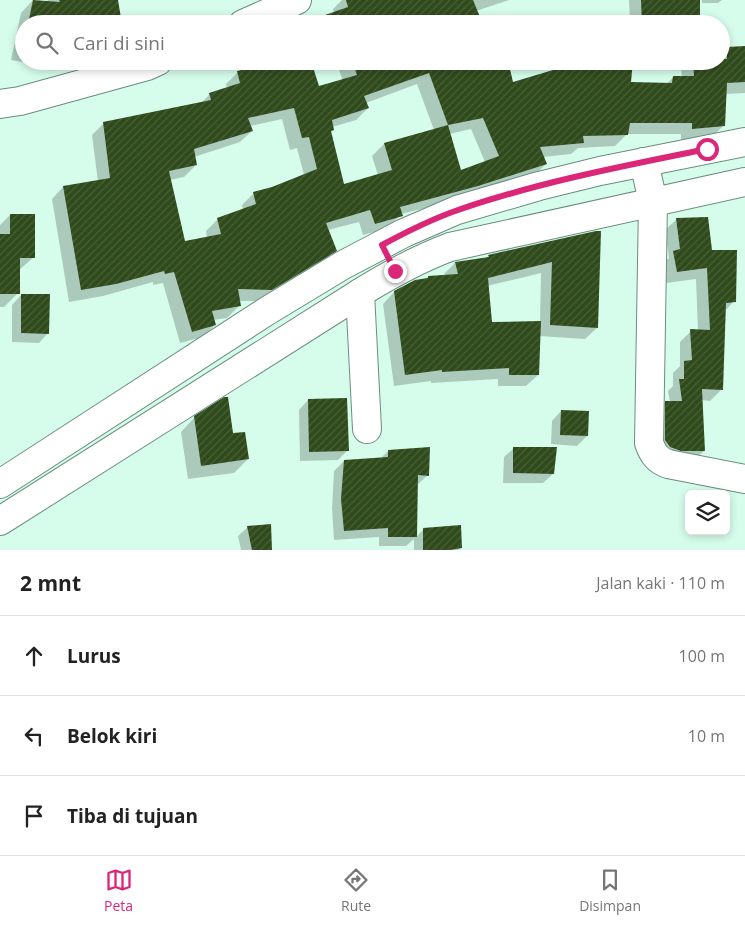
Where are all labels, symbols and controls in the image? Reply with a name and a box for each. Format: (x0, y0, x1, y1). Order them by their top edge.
search box (15, 15, 730, 70)
icon: search (33, 29, 61, 57)
text: Cari di sini (73, 30, 165, 56)
route start (696, 138, 719, 161)
route end (384, 260, 407, 283)
map controls (685, 490, 730, 535)
button: layers (685, 490, 730, 535)
text: 2 mnt (20, 569, 81, 597)
text: Jalan kaki · 110 m (596, 572, 725, 594)
icon: ahead (20, 642, 48, 670)
text: Lurus (67, 643, 121, 669)
text: 100 m (679, 645, 725, 667)
icon: left (20, 722, 48, 750)
text: Belok kiri (67, 723, 157, 749)
text: 10 m (688, 725, 725, 747)
icon: arrive (20, 802, 48, 830)
text: Tiba di tujuan (67, 803, 198, 829)
tab: Peta (104, 866, 133, 915)
tab: Rute (341, 866, 371, 915)
tab: Disimpan (579, 866, 641, 915)

